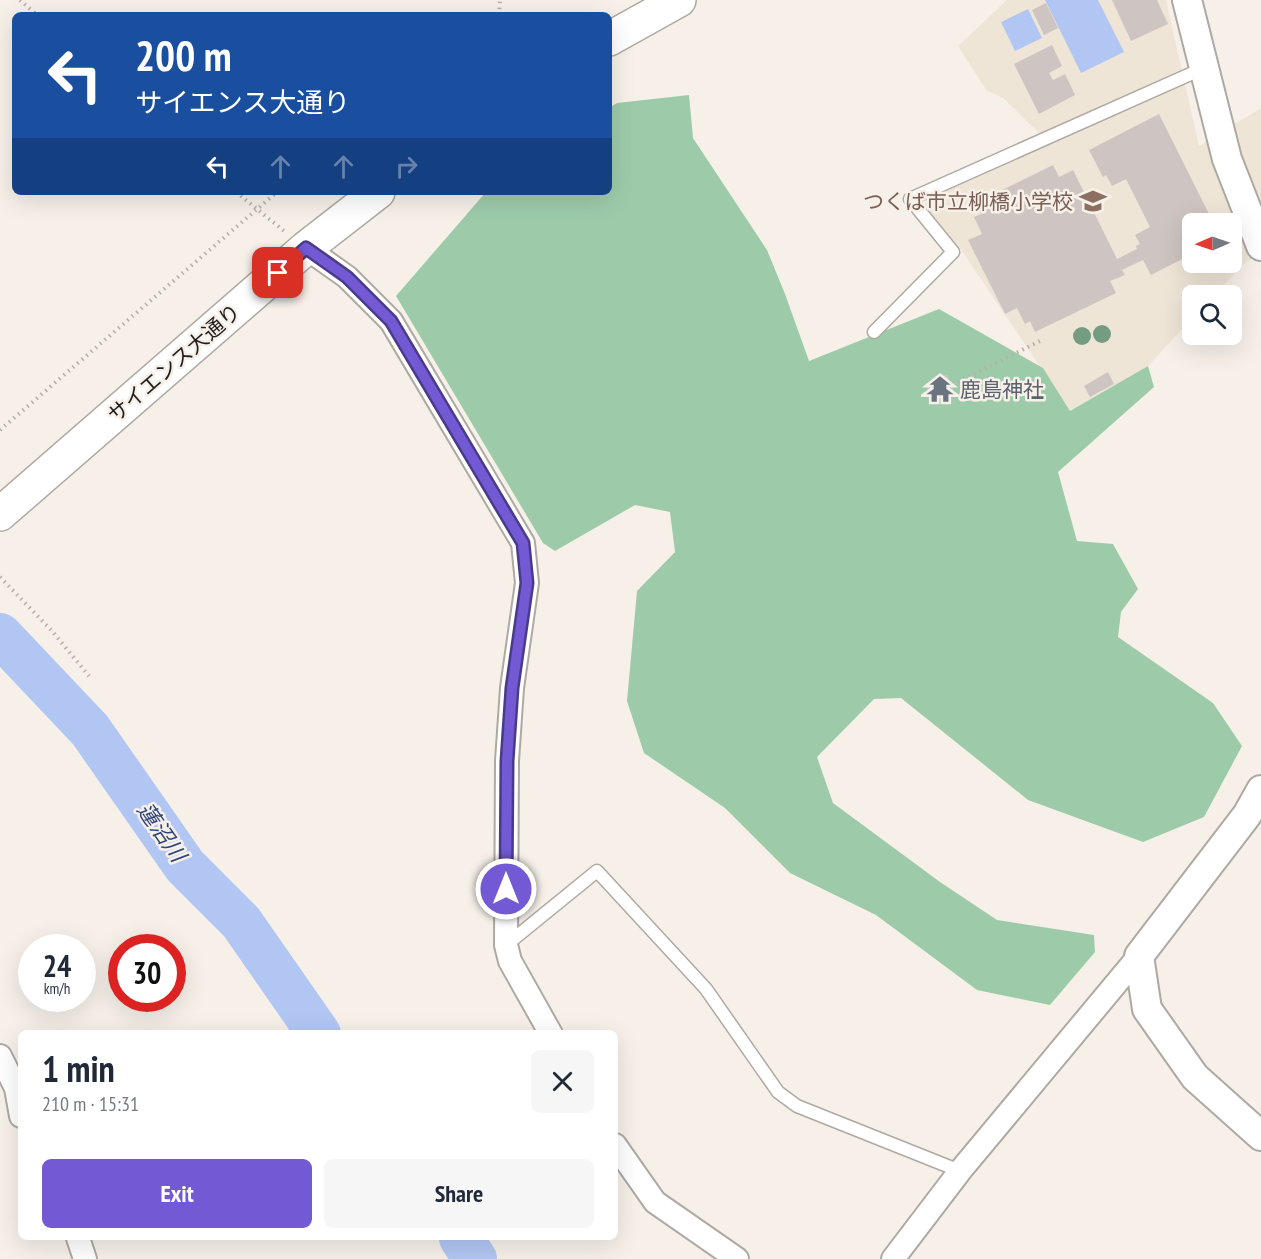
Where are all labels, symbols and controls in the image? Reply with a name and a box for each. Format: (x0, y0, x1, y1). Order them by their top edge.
text: 200 m (135, 28, 232, 83)
icon: left (36, 36, 114, 114)
text: サイエンス大通り (135, 85, 350, 119)
icon: left (201, 150, 234, 183)
icon: ahead (264, 150, 297, 183)
icon: ahead (327, 150, 360, 183)
icon: right (390, 150, 423, 183)
school or university icon: つくば市立柳橋小学校 (1078, 186, 1108, 216)
place label: つくば市立柳橋小学校 (863, 188, 1073, 215)
north arrow (1182, 213, 1242, 273)
map controls (1182, 213, 1242, 345)
pin (252, 247, 303, 298)
icon: arrive (261, 256, 294, 289)
button: search (1182, 285, 1242, 345)
street label: サイエンス大通り (102, 298, 246, 428)
temple icon: 鹿島神社 (925, 374, 955, 404)
place label: 鹿島神社 (960, 376, 1044, 403)
water label: 蓮沼川 (132, 797, 194, 869)
position arrow (474, 857, 538, 921)
speed limit sign: 30 (108, 934, 186, 1012)
text: 24 (43, 946, 71, 985)
text: km/h (44, 979, 70, 998)
text: 1 min (42, 1045, 115, 1092)
button: close (531, 1050, 594, 1113)
text: 210 m · 15:31 (42, 1091, 139, 1117)
button: Exit (42, 1159, 312, 1228)
button: Share (324, 1159, 594, 1228)

